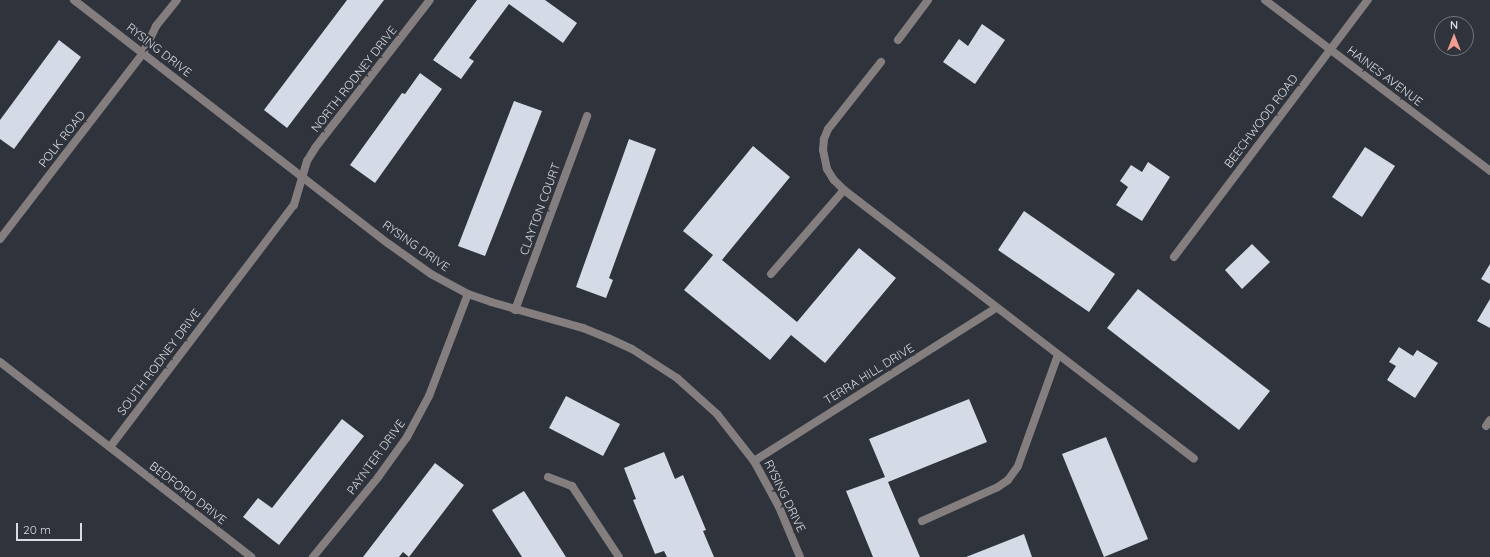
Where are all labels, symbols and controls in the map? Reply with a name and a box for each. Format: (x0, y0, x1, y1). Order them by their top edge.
north arrow (1434, 16, 1474, 56)
text: N (1450, 18, 1458, 32)
street label: RYSING DRIVE (124, 20, 194, 80)
street label: NORTH RODNEY DRIVE (308, 23, 400, 135)
street label: HAINES AVENUE (1345, 43, 1425, 109)
street label: BEECHWOOD ROAD (1221, 71, 1301, 171)
street label: POLK ROAD (36, 108, 88, 170)
street label: CLAYTON COURT (517, 161, 563, 257)
street label: RYSING DRIVE (380, 218, 452, 274)
street label: SOUTH RODNEY DRIVE (114, 306, 204, 418)
street label: TERRA HILL DRIVE (821, 341, 917, 407)
street label: PAYNTER DRIVE (344, 417, 408, 497)
street label: RYSING DRIVE (761, 457, 809, 535)
street label: BEDFORD DRIVE (147, 459, 229, 527)
scale bar (18, 515, 84, 541)
text: 20 m (23, 522, 51, 537)

